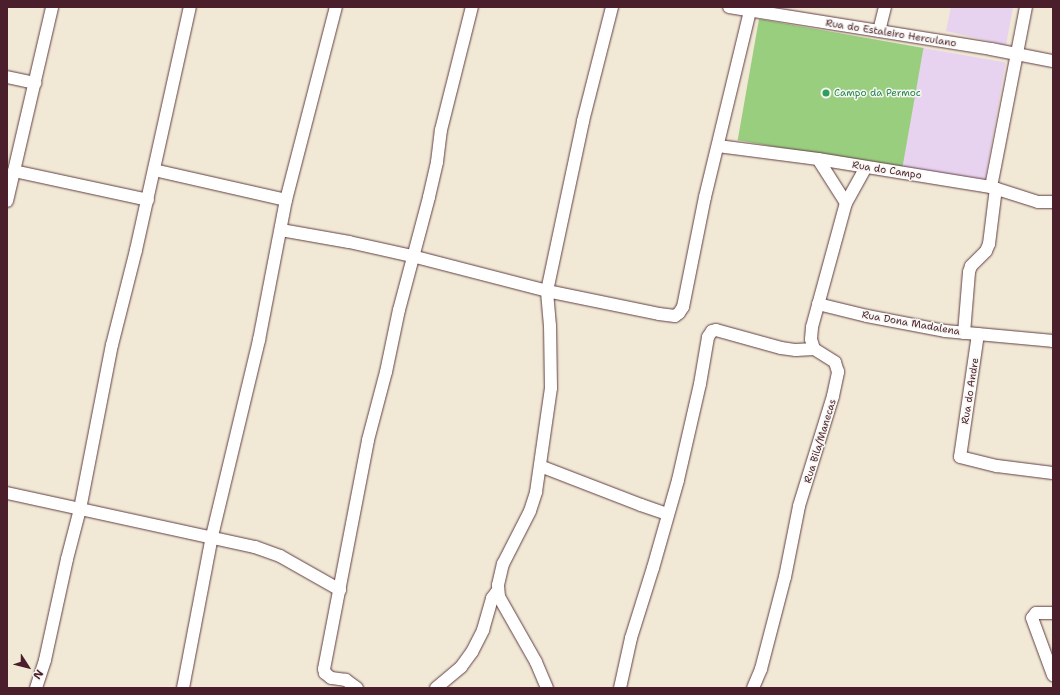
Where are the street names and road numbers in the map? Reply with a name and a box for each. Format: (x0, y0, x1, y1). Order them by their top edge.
street label: Rua do Estaleiro Herculano (825, 17, 957, 49)
street label: Rua do Campo (851, 159, 923, 181)
street label: Rua Dona Madalena (861, 308, 961, 338)
street label: Rua do Andre (959, 357, 981, 425)
street label: Rua Bila/Manecas (801, 397, 839, 485)

